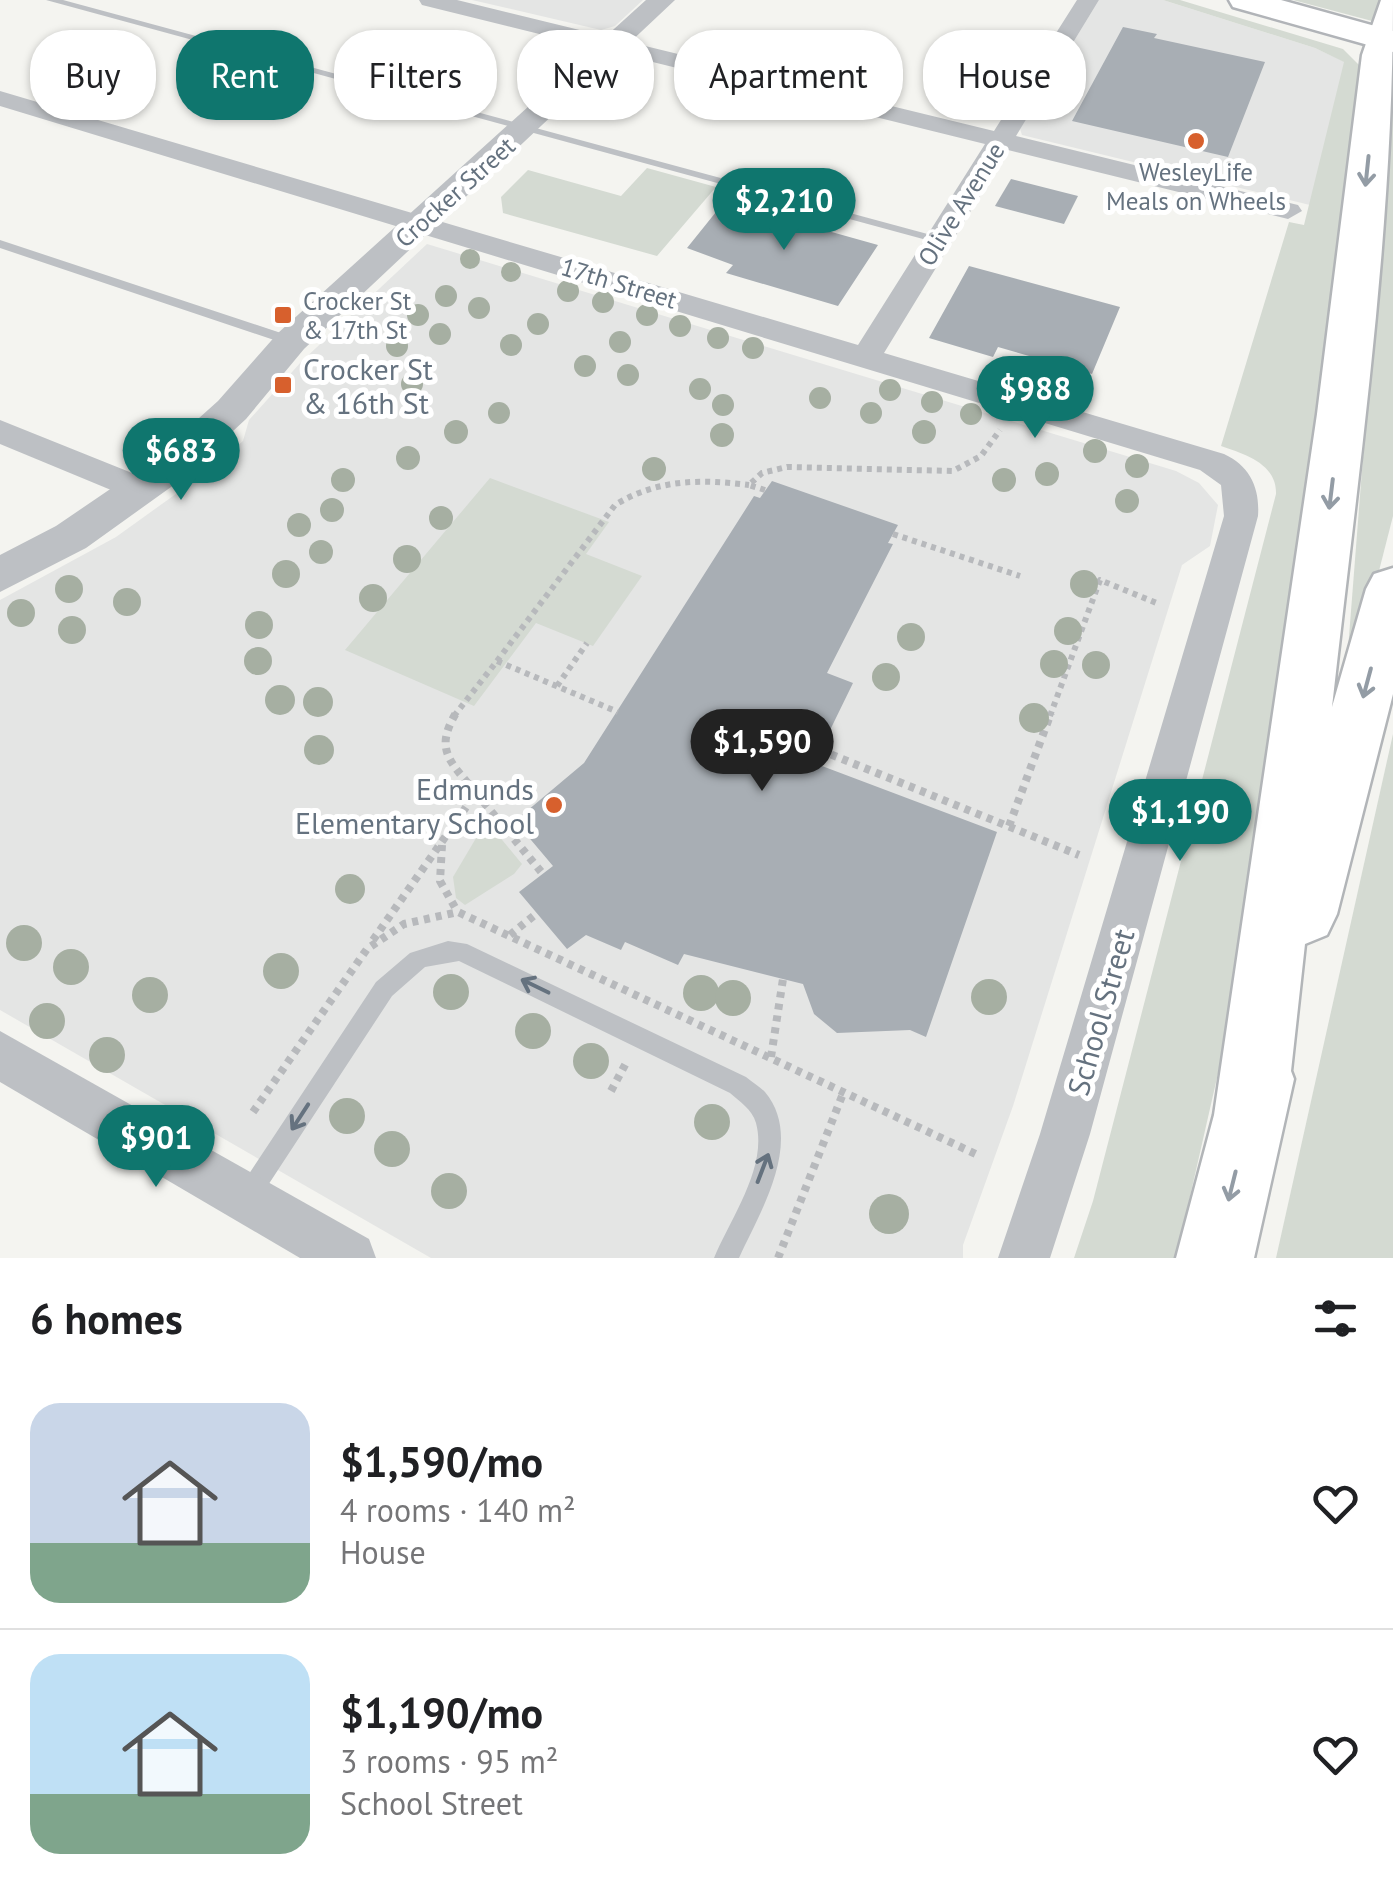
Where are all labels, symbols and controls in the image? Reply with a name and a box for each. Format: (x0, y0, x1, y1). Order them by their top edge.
chip: Buy (30, 30, 156, 120)
chip: Rent (176, 30, 314, 120)
chip: Filters (334, 30, 497, 120)
chip: New (517, 30, 654, 120)
chip: Apartment (674, 30, 903, 120)
chip: House (923, 30, 1086, 120)
street label: Crocker Street (388, 129, 522, 254)
marker: WesleyLife Meals on Wheels (1185, 130, 1207, 152)
street label: Olive Avenue (910, 136, 1012, 272)
one-way arrow (1357, 154, 1376, 186)
place label: WesleyLife Meals on Wheels (1106, 156, 1286, 217)
pin: $2,210 (703, 168, 865, 253)
text: $2,210 (735, 179, 833, 221)
street label: 17th Street (557, 250, 681, 316)
place label: Crocker St & 17th St (303, 285, 412, 346)
marker: Crocker St & 17th St (272, 304, 294, 326)
place label: Crocker St & 16th St (303, 349, 433, 422)
pin: $988 (976, 356, 1094, 441)
text: $988 (999, 367, 1071, 409)
marker: Crocker St & 16th St (272, 374, 294, 396)
pin: $683 (122, 418, 240, 503)
text: $683 (145, 429, 217, 471)
one-way arrow (1321, 477, 1339, 509)
one-way arrow (1357, 667, 1376, 698)
pin: $1,590 (681, 709, 843, 794)
text: $1,590 (713, 720, 811, 762)
place label: Edmunds Elementary School (295, 769, 534, 842)
pin: $1,190 (1099, 779, 1261, 864)
text: $1,190 (1131, 790, 1229, 832)
marker: Edmunds Elementary School (543, 794, 565, 816)
street label: School Street (1058, 924, 1142, 1100)
one-way arrow (520, 975, 550, 994)
one-way arrow (290, 1103, 310, 1130)
pin: $901 (97, 1105, 215, 1190)
text: $901 (120, 1116, 192, 1158)
one-way arrow (755, 1153, 773, 1184)
one-way arrow (1222, 1169, 1240, 1201)
text: 6 homes (30, 1291, 183, 1346)
icon: filters (1308, 1291, 1363, 1346)
text: $1,590/mo (340, 1434, 543, 1489)
icon: home (110, 1443, 230, 1563)
icon: heart (1308, 1476, 1363, 1531)
text: 4 rooms · 140 m² (340, 1489, 576, 1531)
text: House (340, 1531, 426, 1573)
text: $1,190/mo (340, 1685, 543, 1740)
icon: home (110, 1694, 230, 1814)
icon: heart (1308, 1727, 1363, 1782)
text: 3 rooms · 95 m² (340, 1740, 558, 1782)
text: School Street (340, 1782, 523, 1824)

